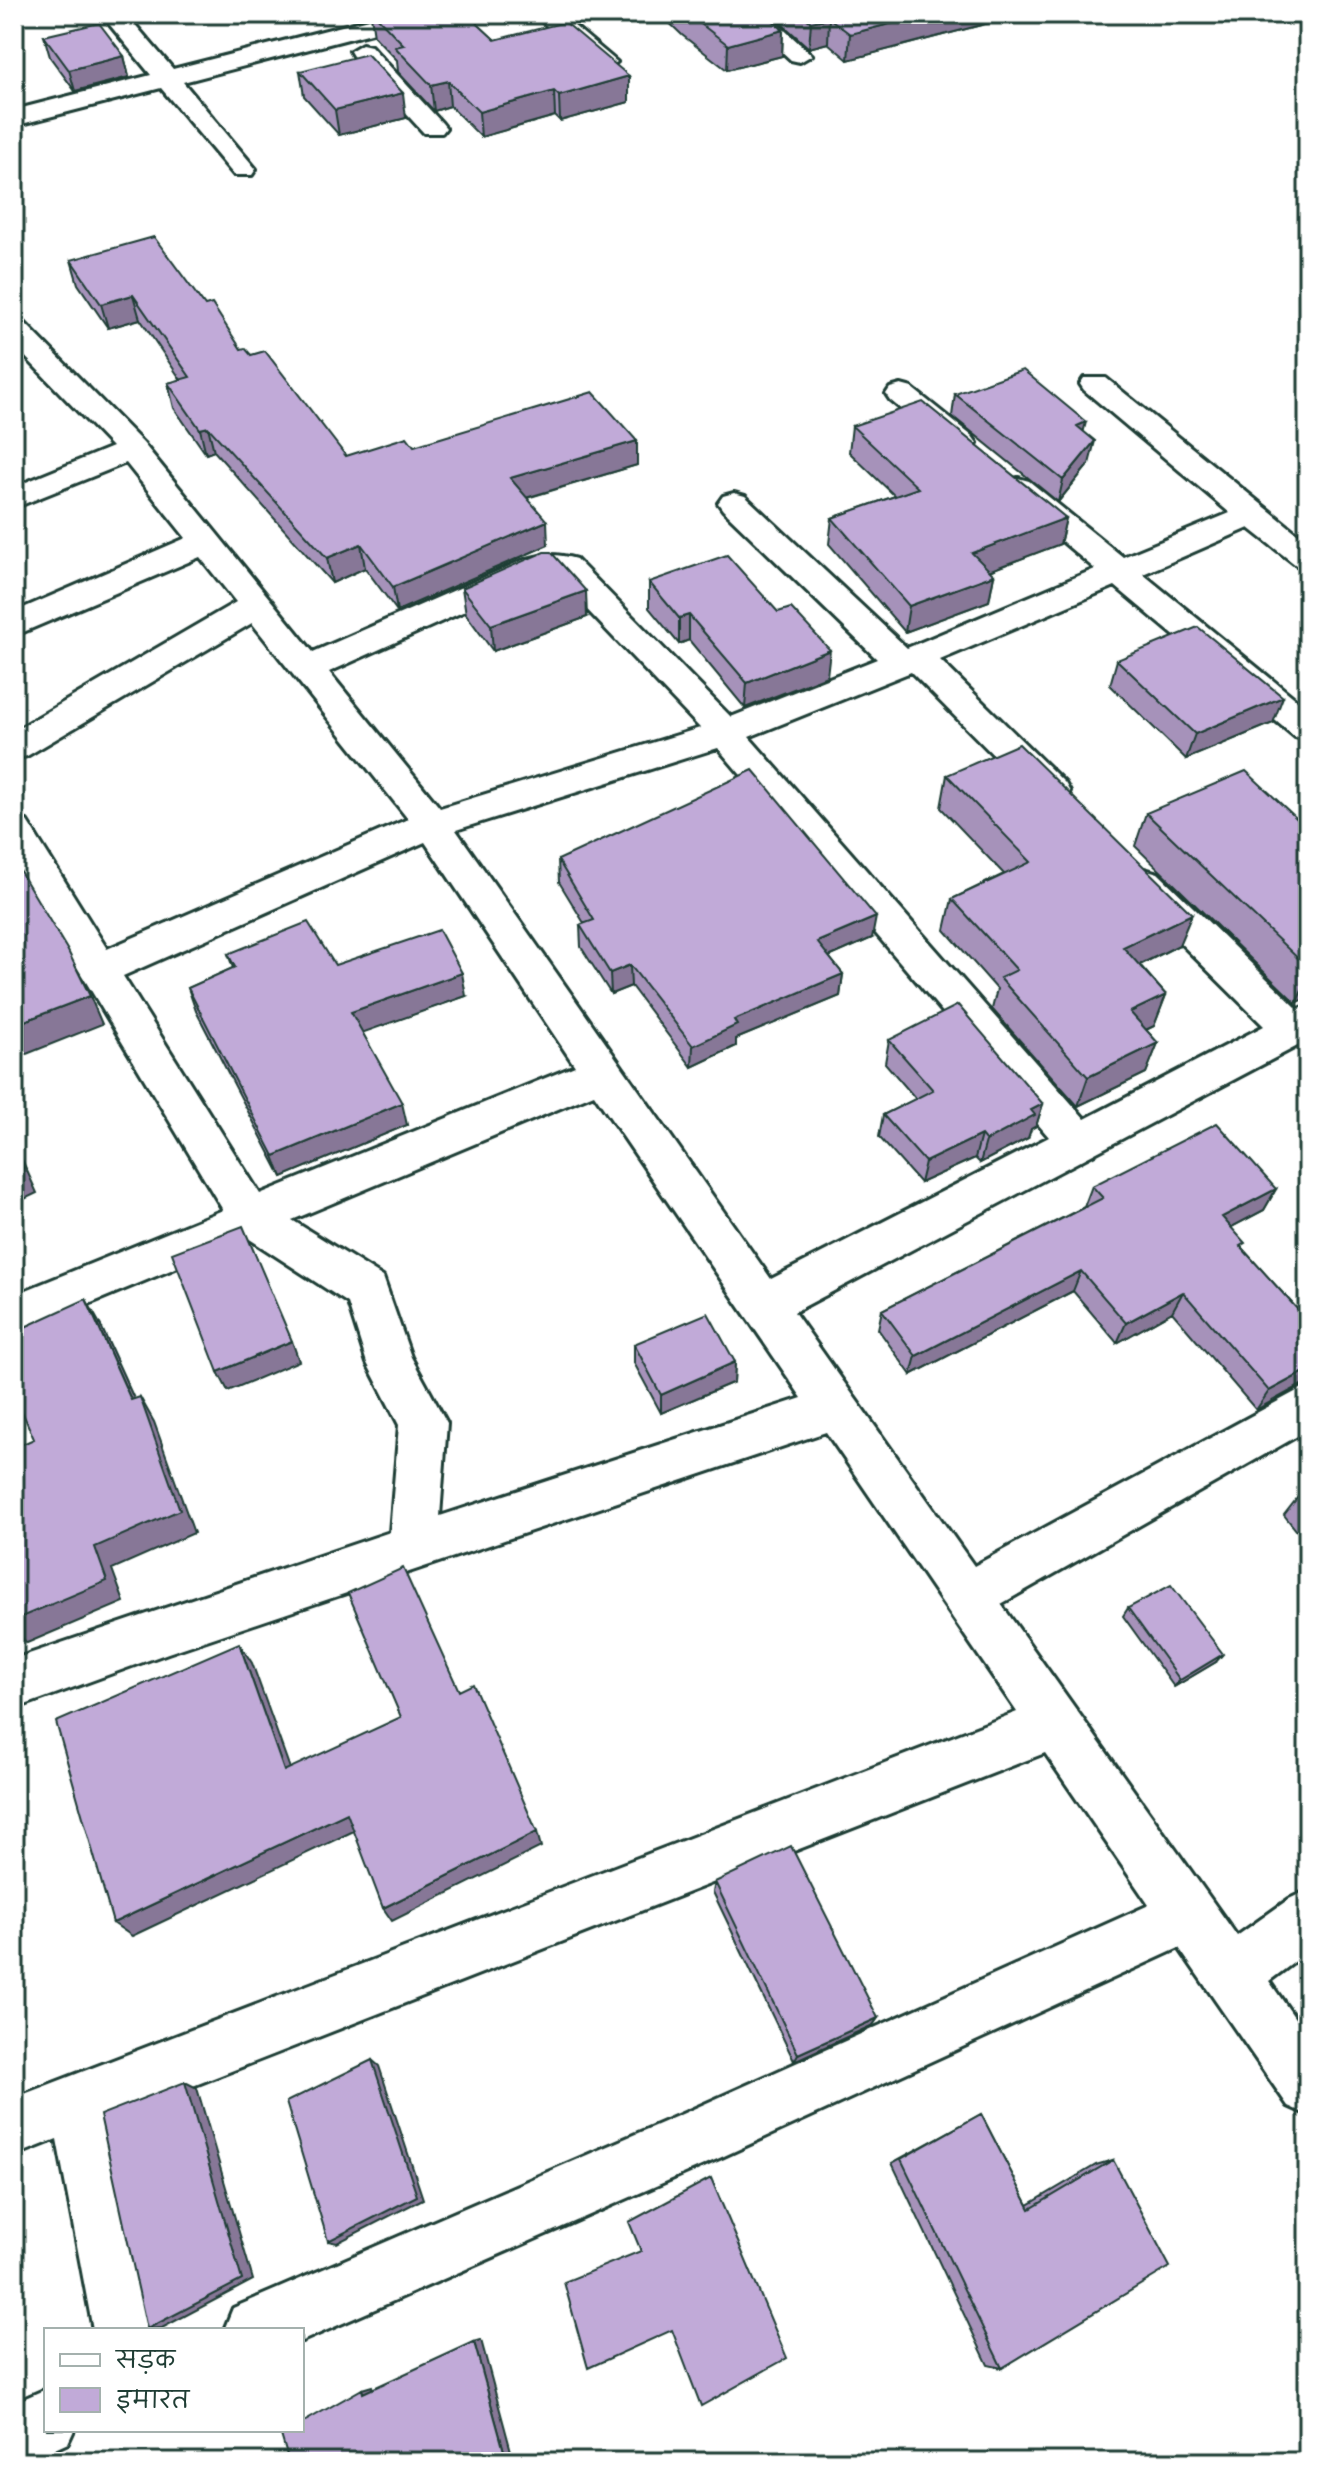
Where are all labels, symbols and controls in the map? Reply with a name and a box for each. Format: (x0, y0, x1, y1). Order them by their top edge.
legend (44, 2328, 304, 2432)
text: सड़क (114, 2345, 177, 2374)
text: इमारत (116, 2385, 191, 2414)

